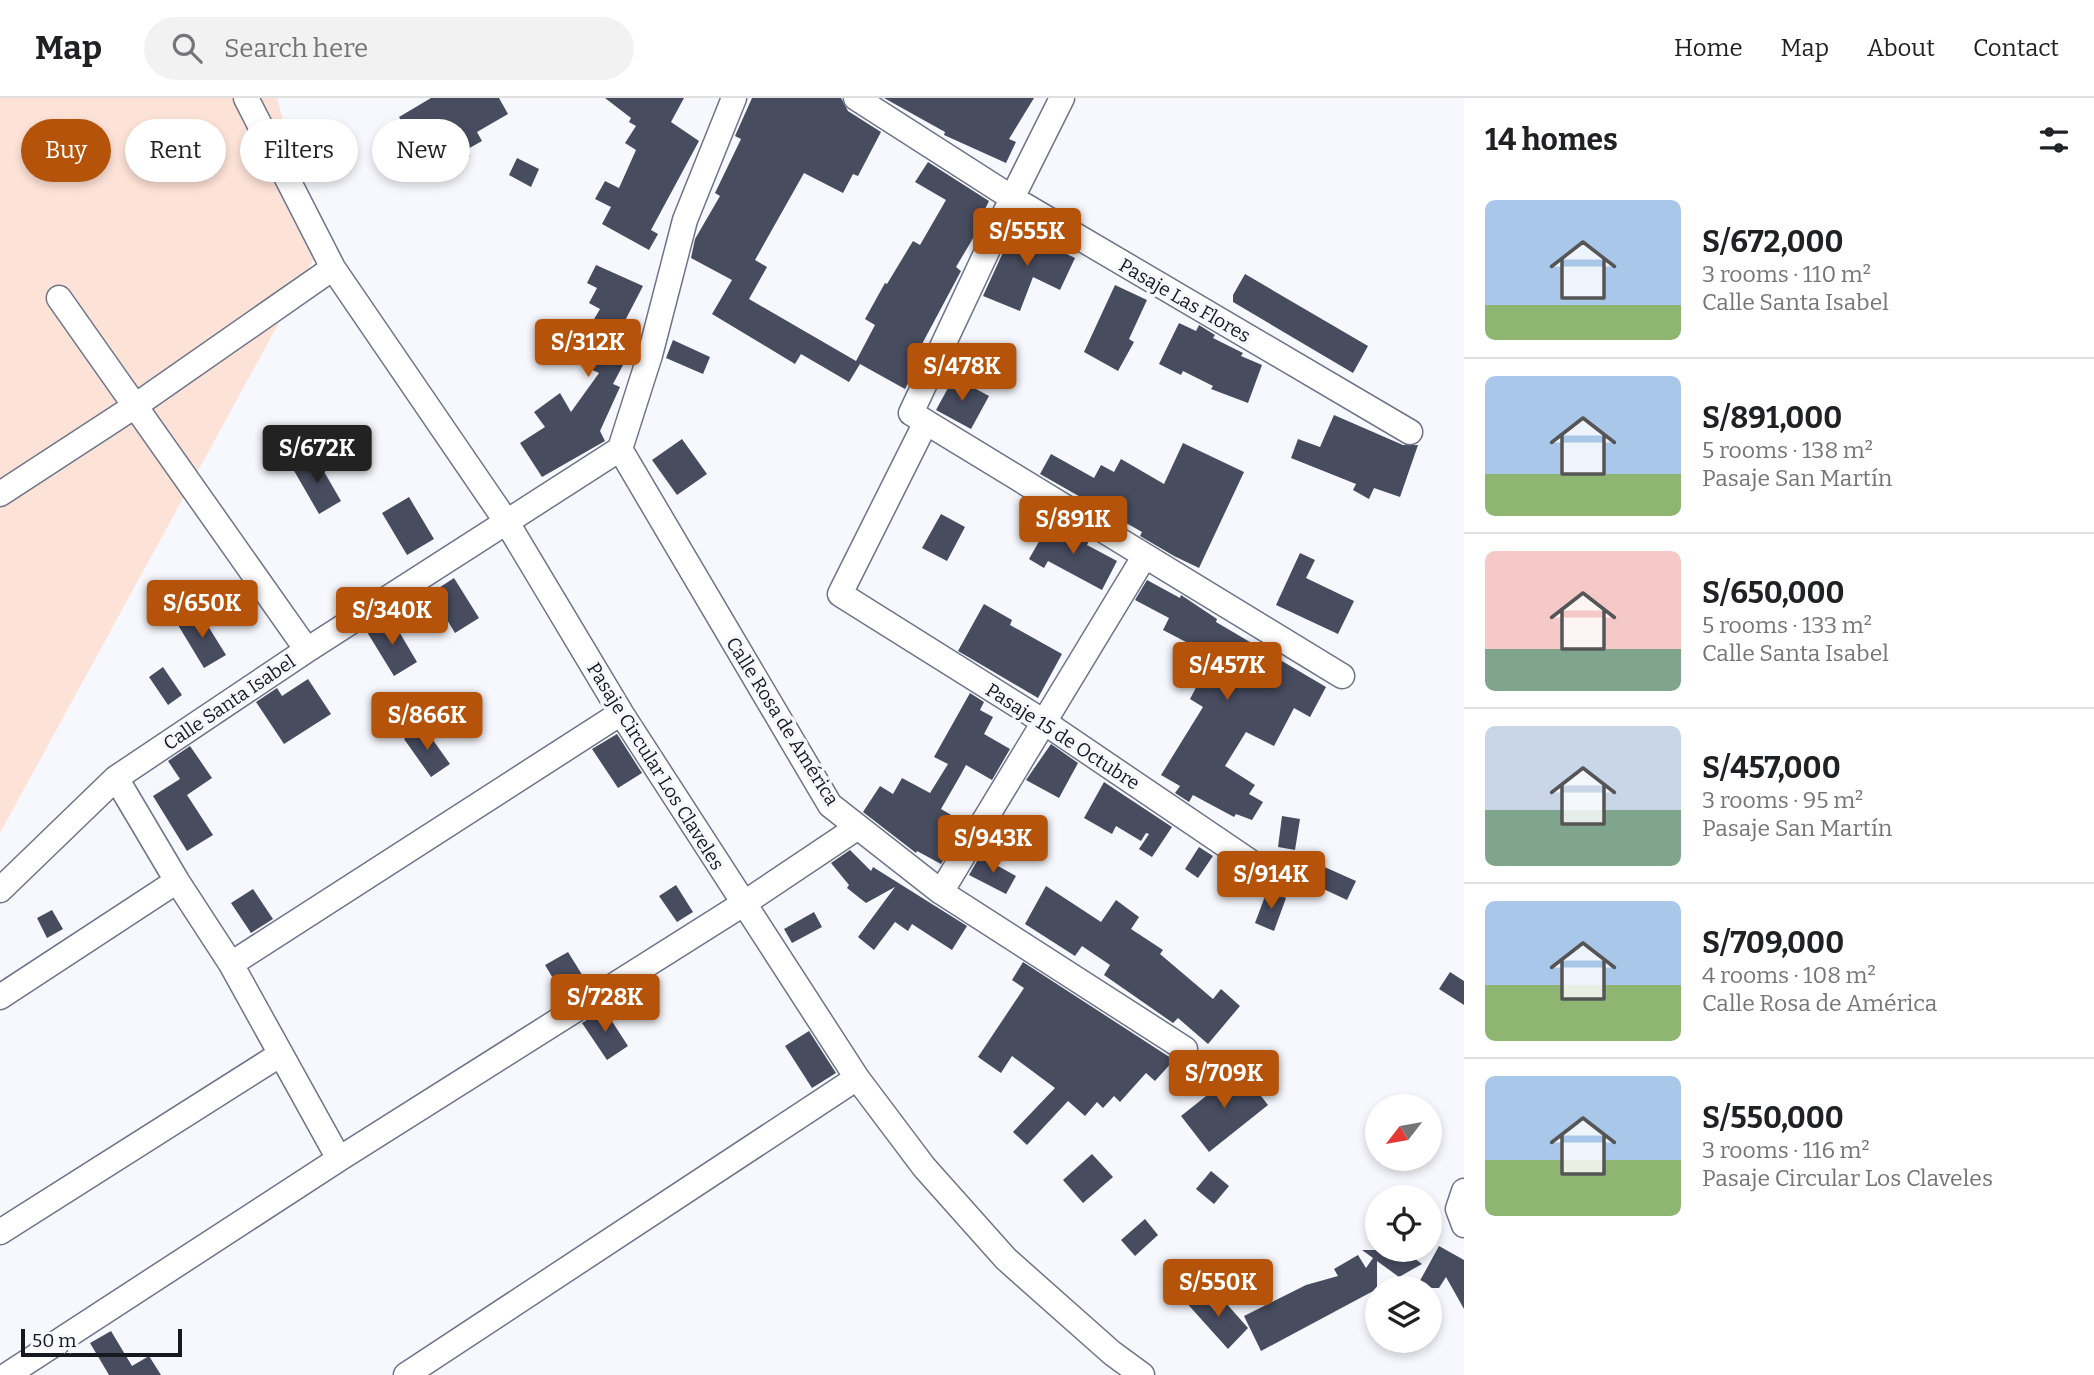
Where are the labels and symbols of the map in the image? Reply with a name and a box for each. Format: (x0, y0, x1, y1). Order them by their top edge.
pin: S/555K (970, 208, 1084, 268)
street label: Pasaje Las Flores (1115, 254, 1255, 347)
pin: S/312K (531, 320, 645, 379)
pin: S/478K (905, 344, 1019, 403)
pin: S/672K (260, 426, 374, 485)
pin: S/891K (1016, 496, 1130, 556)
pin: S/650K (145, 580, 259, 640)
pin: S/340K (335, 588, 449, 647)
street label: Calle Rosa de América (721, 633, 844, 810)
pin: S/457K (1170, 642, 1284, 702)
street label: Calle Santa Isabel (159, 650, 300, 755)
street label: Pasaje Circular Los Claveles (582, 658, 729, 874)
street label: Pasaje 15 de Octubre (982, 678, 1144, 795)
pin: S/866K (370, 692, 484, 752)
pin: S/943K (936, 816, 1050, 875)
pin: S/914K (1214, 852, 1328, 911)
pin: S/728K (548, 974, 662, 1034)
pin: S/709K (1167, 1051, 1281, 1110)
north arrow (1365, 1094, 1442, 1171)
pin: S/550K (1161, 1260, 1275, 1319)
scale bar (21, 1326, 182, 1358)

